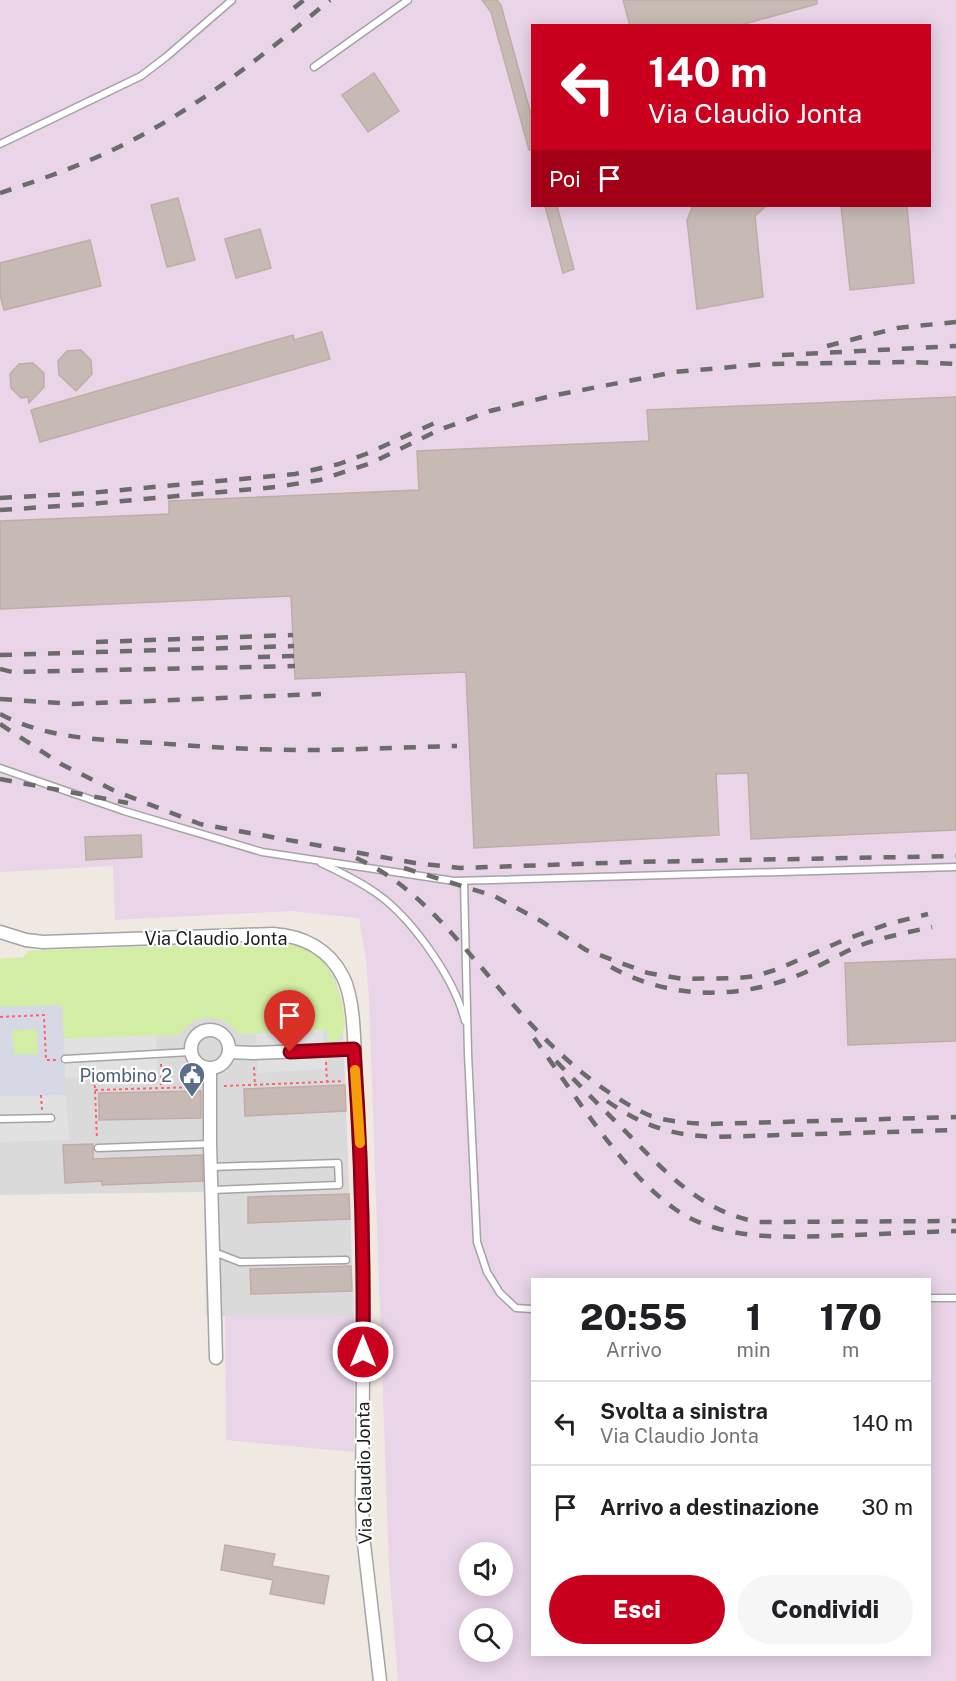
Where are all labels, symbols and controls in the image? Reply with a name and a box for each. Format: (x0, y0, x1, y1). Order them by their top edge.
text: 140 m (648, 47, 768, 96)
icon: left (549, 48, 627, 126)
text: Via Claudio Jonta (648, 97, 862, 129)
icon: arrive (593, 162, 626, 195)
text: Poi (549, 166, 581, 192)
street label: Via Claudio Jonta (145, 928, 287, 949)
pin (264, 990, 315, 1052)
icon: arrive (273, 999, 306, 1032)
public building icon: Piombino 2 (177, 1060, 207, 1098)
place label: Piombino 2 (79, 1065, 172, 1086)
text: 20:55 (580, 1296, 687, 1338)
text: 1 (746, 1296, 761, 1338)
text: 170 (820, 1296, 882, 1338)
position arrow (331, 1320, 395, 1384)
text: Arrivo (606, 1338, 662, 1362)
text: min (737, 1338, 771, 1362)
text: m (842, 1338, 859, 1362)
text: Svolta a sinistra (600, 1398, 768, 1424)
street label: Via Claudio Jonta (352, 1401, 376, 1545)
icon: left (549, 1407, 582, 1440)
text: 140 m (852, 1410, 913, 1436)
text: Via Claudio Jonta (600, 1424, 759, 1448)
icon: arrive (549, 1491, 582, 1524)
text: Arrivo a destinazione (600, 1494, 819, 1520)
text: 30 m (861, 1494, 913, 1520)
map controls (459, 1542, 513, 1662)
button: sound (459, 1542, 513, 1596)
button: Esci (549, 1575, 725, 1644)
button: Condividi (737, 1575, 913, 1644)
button: search (459, 1608, 513, 1662)

